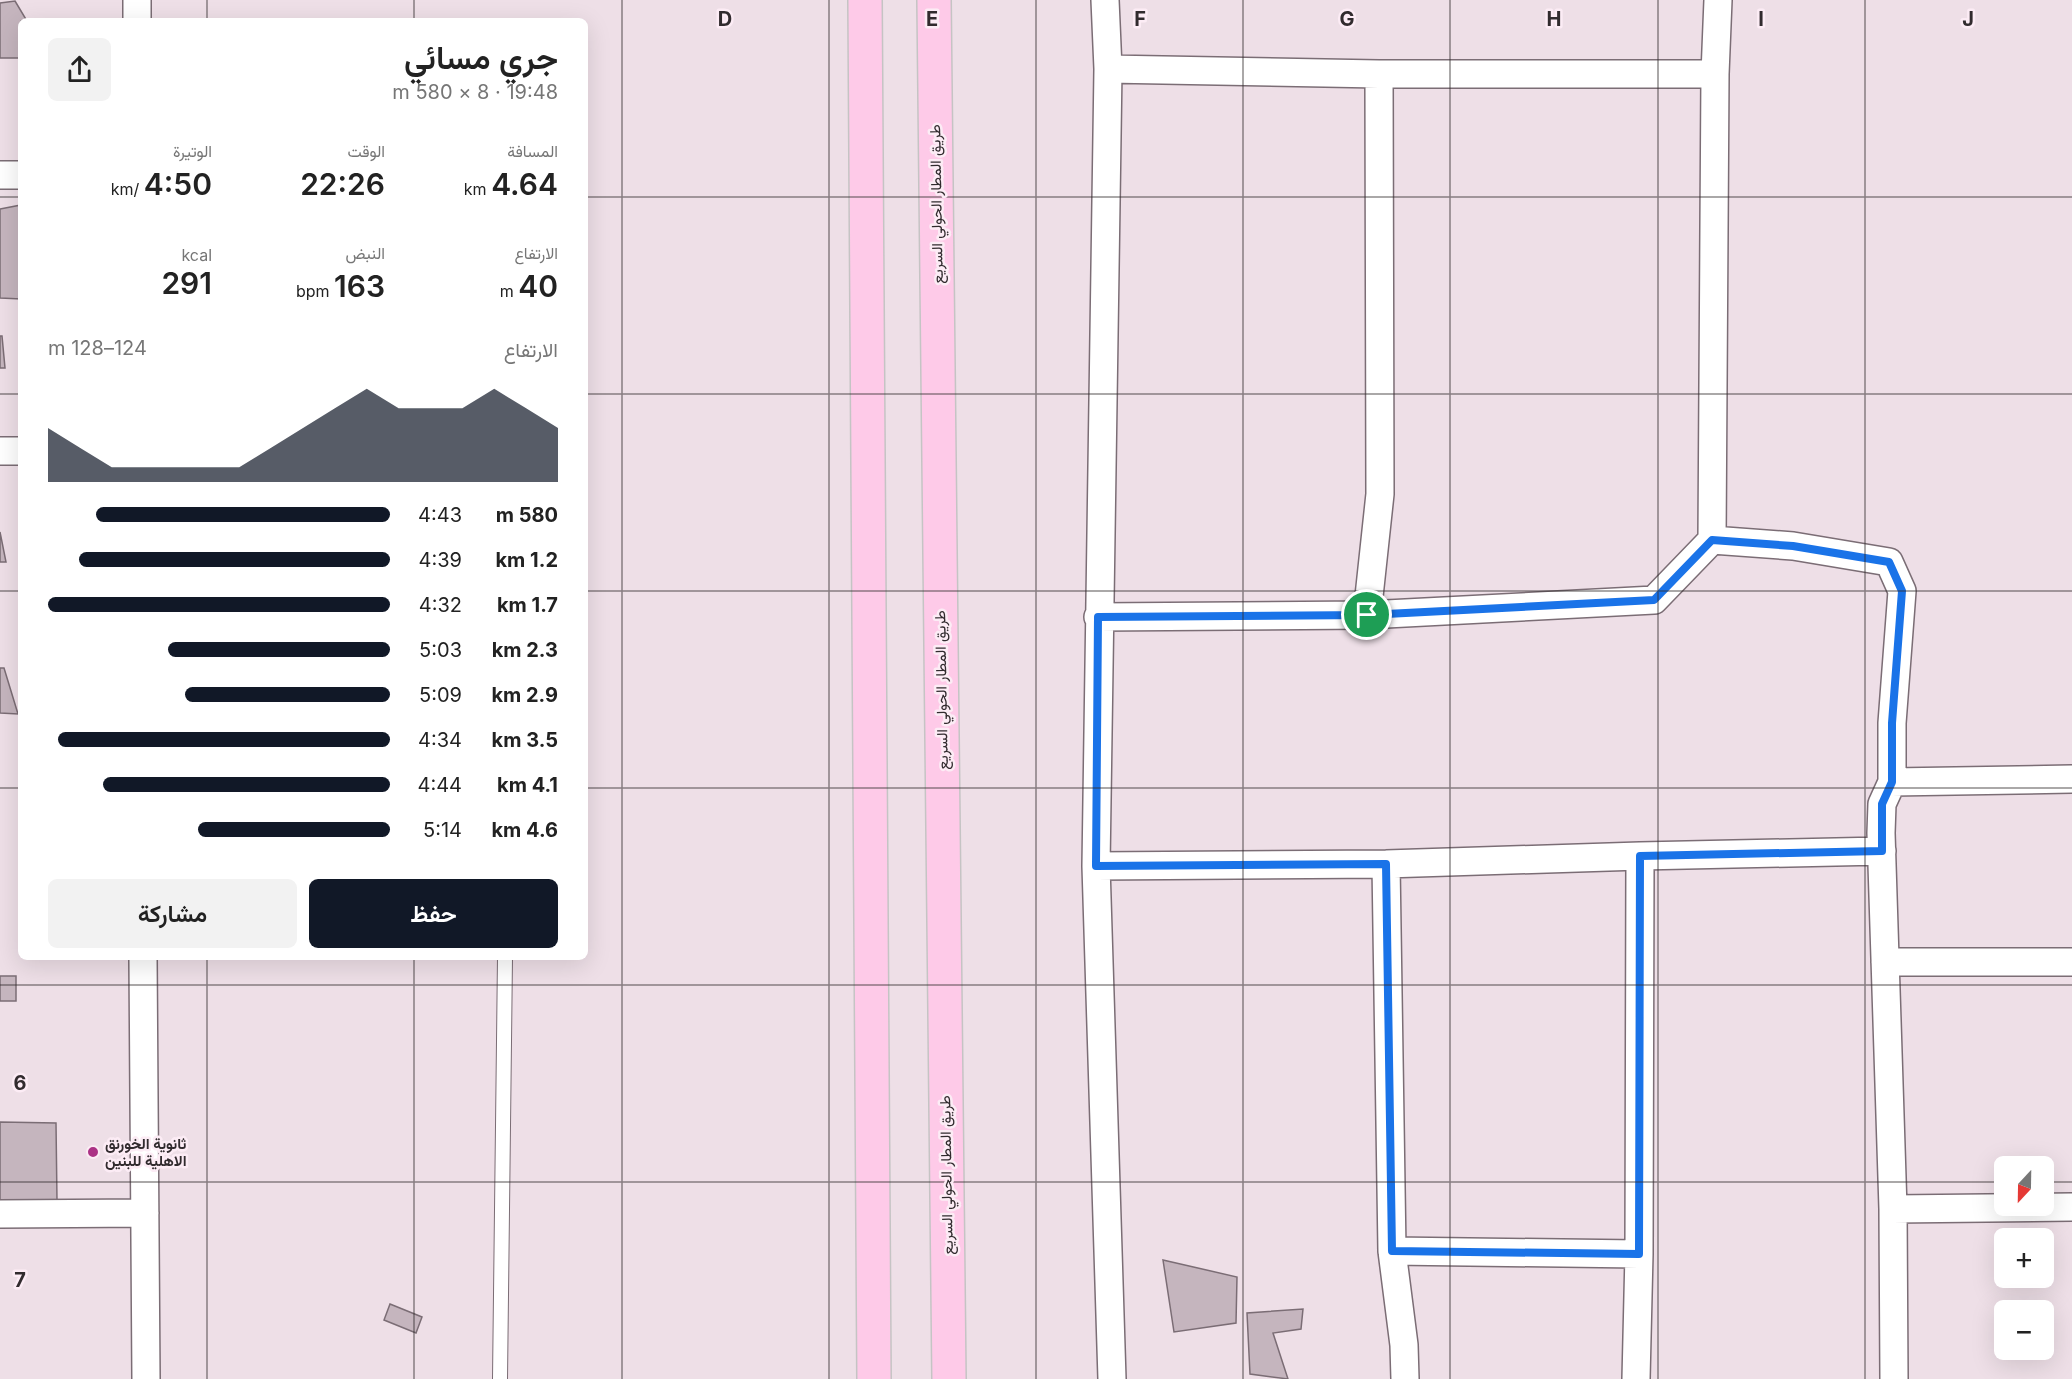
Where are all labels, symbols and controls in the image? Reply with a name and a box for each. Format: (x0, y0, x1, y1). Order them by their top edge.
text: D (718, 7, 732, 31)
text: E (926, 7, 938, 31)
text: F (1134, 7, 1146, 31)
text: G (1339, 7, 1355, 31)
text: H (1547, 7, 1561, 31)
text: I (1758, 7, 1764, 31)
text: J (1962, 7, 1974, 31)
text: جري مسائي (404, 37, 558, 77)
button: share (48, 38, 111, 101)
text: 19:48 · 8 × 580 m (392, 80, 558, 104)
street label: طريق المطار الحولي السريع (925, 124, 951, 284)
text: الوتيرة (173, 141, 212, 161)
text: الوقت (347, 141, 385, 161)
text: المسافة (507, 141, 558, 161)
text: 4:50 (144, 166, 212, 202)
text: 22:26 (300, 166, 385, 202)
text: 4.64 (491, 166, 558, 202)
text: /km (111, 179, 144, 199)
text: km (464, 179, 491, 199)
text: النبض (345, 243, 385, 263)
text: الارتفاع (515, 243, 558, 263)
text: kcal (181, 245, 212, 265)
text: 291 (161, 265, 212, 301)
text: 163 (334, 268, 385, 304)
text: 40 (518, 268, 558, 304)
text: bpm (296, 281, 334, 301)
text: m (500, 281, 518, 301)
text: 124–128 m (48, 336, 147, 360)
text: الارتفاع (504, 338, 558, 362)
text: 4:43 (418, 503, 462, 527)
text: 580 m (496, 503, 558, 527)
text: 4:39 (419, 548, 462, 572)
text: 1.2 km (495, 548, 558, 572)
pin (1341, 589, 1392, 640)
text: 4:32 (419, 593, 462, 617)
text: 1.7 km (497, 593, 558, 617)
icon: arrive (1350, 598, 1383, 631)
street label: طريق المطار الحولي السريع (930, 610, 956, 770)
text: 5:03 (419, 638, 462, 662)
text: 2.3 km (492, 638, 558, 662)
text: 5:09 (419, 683, 462, 707)
text: 2.9 km (491, 683, 558, 707)
text: 4:34 (418, 728, 462, 752)
text: 3.5 km (492, 728, 558, 752)
text: 4:44 (417, 773, 462, 797)
text: 4.1 km (497, 773, 558, 797)
text: 5:14 (423, 818, 462, 842)
text: 4.6 km (491, 818, 558, 842)
button: مشاركة (48, 879, 297, 948)
button: حفظ (309, 879, 558, 948)
text: 6 (14, 1071, 27, 1095)
street label: طريق المطار الحولي السريع (935, 1095, 961, 1255)
place label: ثانوية الخورنق الاهلية للبنين (105, 1134, 187, 1170)
marker: ثانوية الخورنق الاهلية للبنين (86, 1145, 100, 1159)
north arrow (1994, 1156, 2054, 1216)
map controls (1994, 1156, 2054, 1360)
button: + (1994, 1228, 2054, 1288)
text: 7 (14, 1268, 26, 1292)
button: − (1994, 1300, 2054, 1360)

